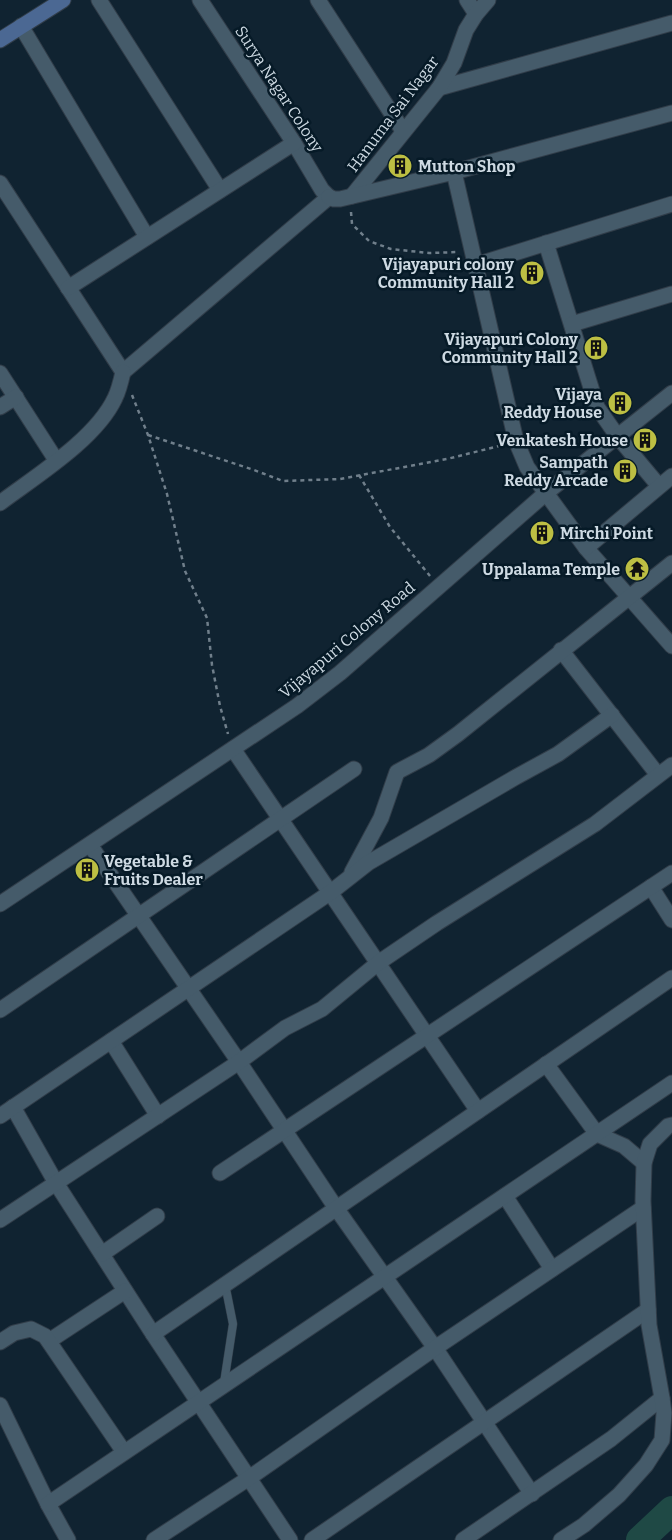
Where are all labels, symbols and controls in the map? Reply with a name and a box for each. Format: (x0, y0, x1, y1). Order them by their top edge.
street label: Surya Nagar Colony (231, 22, 327, 156)
street label: Hanuma Sai Nagar (343, 52, 443, 176)
building icon: Mutton Shop (387, 153, 413, 179)
place label: Mutton Shop (418, 157, 516, 176)
place label: Vijayapuri colony Community Hall 2 (378, 255, 514, 292)
building icon: Vijayapuri colony Community Hall 2 (519, 260, 545, 286)
place label: Vijayapuri Colony Community Hall 2 (442, 330, 578, 367)
building icon: Vijayapuri Colony Community Hall 2 (583, 335, 609, 361)
place label: Vijaya Reddy House (503, 385, 602, 422)
building icon: Vijaya Reddy House (607, 390, 633, 416)
building icon: Venkatesh House (632, 427, 658, 453)
place label: Venkatesh House (496, 431, 628, 450)
place label: Sampath Reddy Arcade (504, 453, 608, 490)
building icon: Sampath Reddy Arcade (612, 458, 638, 484)
building icon: Mirchi Point (529, 520, 555, 546)
place label: Mirchi Point (560, 524, 654, 543)
temple icon: Uppalama Temple (624, 556, 650, 582)
place label: Uppalama Temple (482, 560, 620, 579)
street label: Vijayapuri Colony Road (275, 578, 419, 702)
place label: Vegetable & Fruits Dealer (104, 852, 203, 889)
building icon: Vegetable & Fruits Dealer (74, 857, 100, 883)

